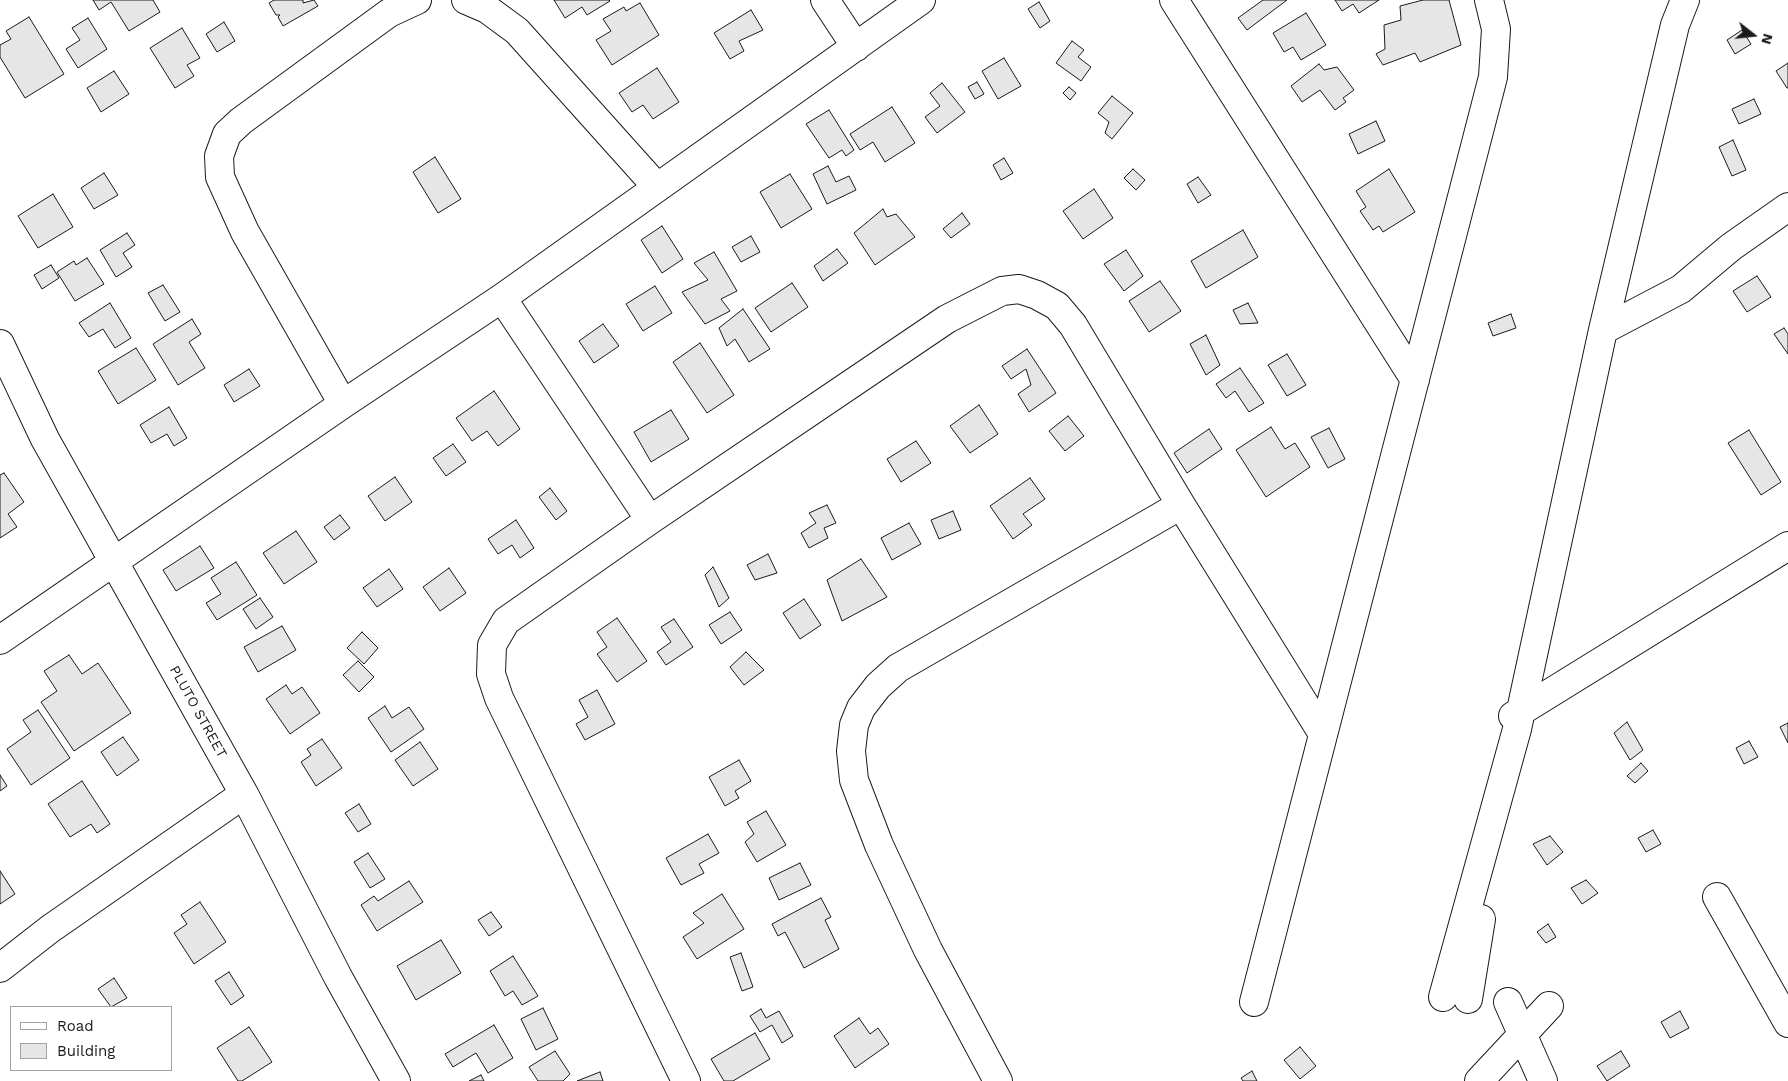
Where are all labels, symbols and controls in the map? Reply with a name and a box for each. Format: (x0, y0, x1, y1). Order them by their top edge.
north arrow (1728, 10, 1778, 60)
text: N (1758, 32, 1777, 46)
street label: PLUTO STREET (166, 663, 230, 761)
legend (10, 1006, 172, 1071)
text: Road (57, 1017, 94, 1035)
text: Building (57, 1042, 115, 1060)

